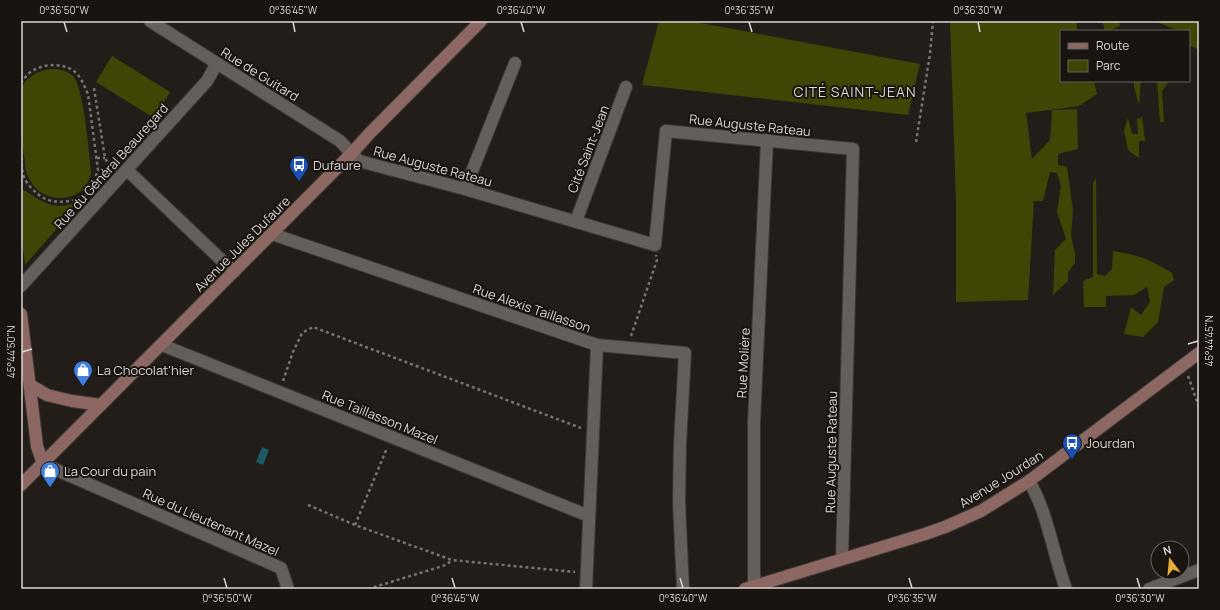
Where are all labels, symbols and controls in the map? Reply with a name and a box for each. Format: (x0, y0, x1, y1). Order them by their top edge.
text: 0°36'50"W (39, 3, 89, 17)
text: 0°36'45"W (269, 3, 318, 17)
text: 0°36'40"W (497, 3, 546, 17)
text: 0°36'35"W (724, 3, 774, 17)
text: 0°36'30"W (953, 3, 1003, 17)
legend (1060, 30, 1190, 82)
text: Route (1096, 37, 1129, 54)
street label: Rue de Guitard (218, 43, 302, 105)
text: Parc (1096, 57, 1121, 74)
district label: CITÉ SAINT-JEAN (793, 82, 917, 101)
street label: Rue du Général Beauregard (50, 99, 172, 233)
street label: Cité Saint-Jean (563, 103, 613, 195)
street label: Rue Auguste Rateau (688, 110, 812, 140)
street label: Rue Auguste Rateau (372, 141, 494, 191)
bus stop icon: Dufaure (288, 154, 310, 182)
place label: Dufaure (313, 156, 361, 174)
street label: Avenue Jules Dufaure (190, 192, 294, 296)
street label: Rue Alexis Taillasson (471, 279, 593, 337)
text: 45°44'45"N (1202, 315, 1216, 367)
text: 45°44'50"N (4, 326, 18, 378)
street label: Rue Molière (732, 327, 754, 399)
shop icon: La Chocolat'hier (72, 359, 94, 387)
place label: La Chocolat'hier (97, 361, 194, 379)
street label: Rue Taillasson Mazel (319, 386, 441, 448)
street label: Rue Auguste Rateau (821, 391, 841, 513)
bus stop icon: Jourdan (1061, 432, 1083, 460)
place label: Jourdan (1086, 434, 1135, 452)
street label: Avenue Jourdan (956, 446, 1046, 512)
shop icon: La Cour du pain (39, 460, 61, 488)
place label: La Cour du pain (64, 462, 156, 480)
street label: Rue du Lieutenant Mazel (140, 484, 282, 560)
north arrow (1150, 540, 1190, 580)
text: N (1161, 542, 1173, 558)
text: 0°36'50"W (202, 591, 252, 605)
text: 0°36'45"W (431, 591, 480, 605)
text: 0°36'40"W (659, 591, 708, 605)
text: 0°36'35"W (887, 591, 937, 605)
text: 0°36'30"W (1115, 591, 1165, 605)

